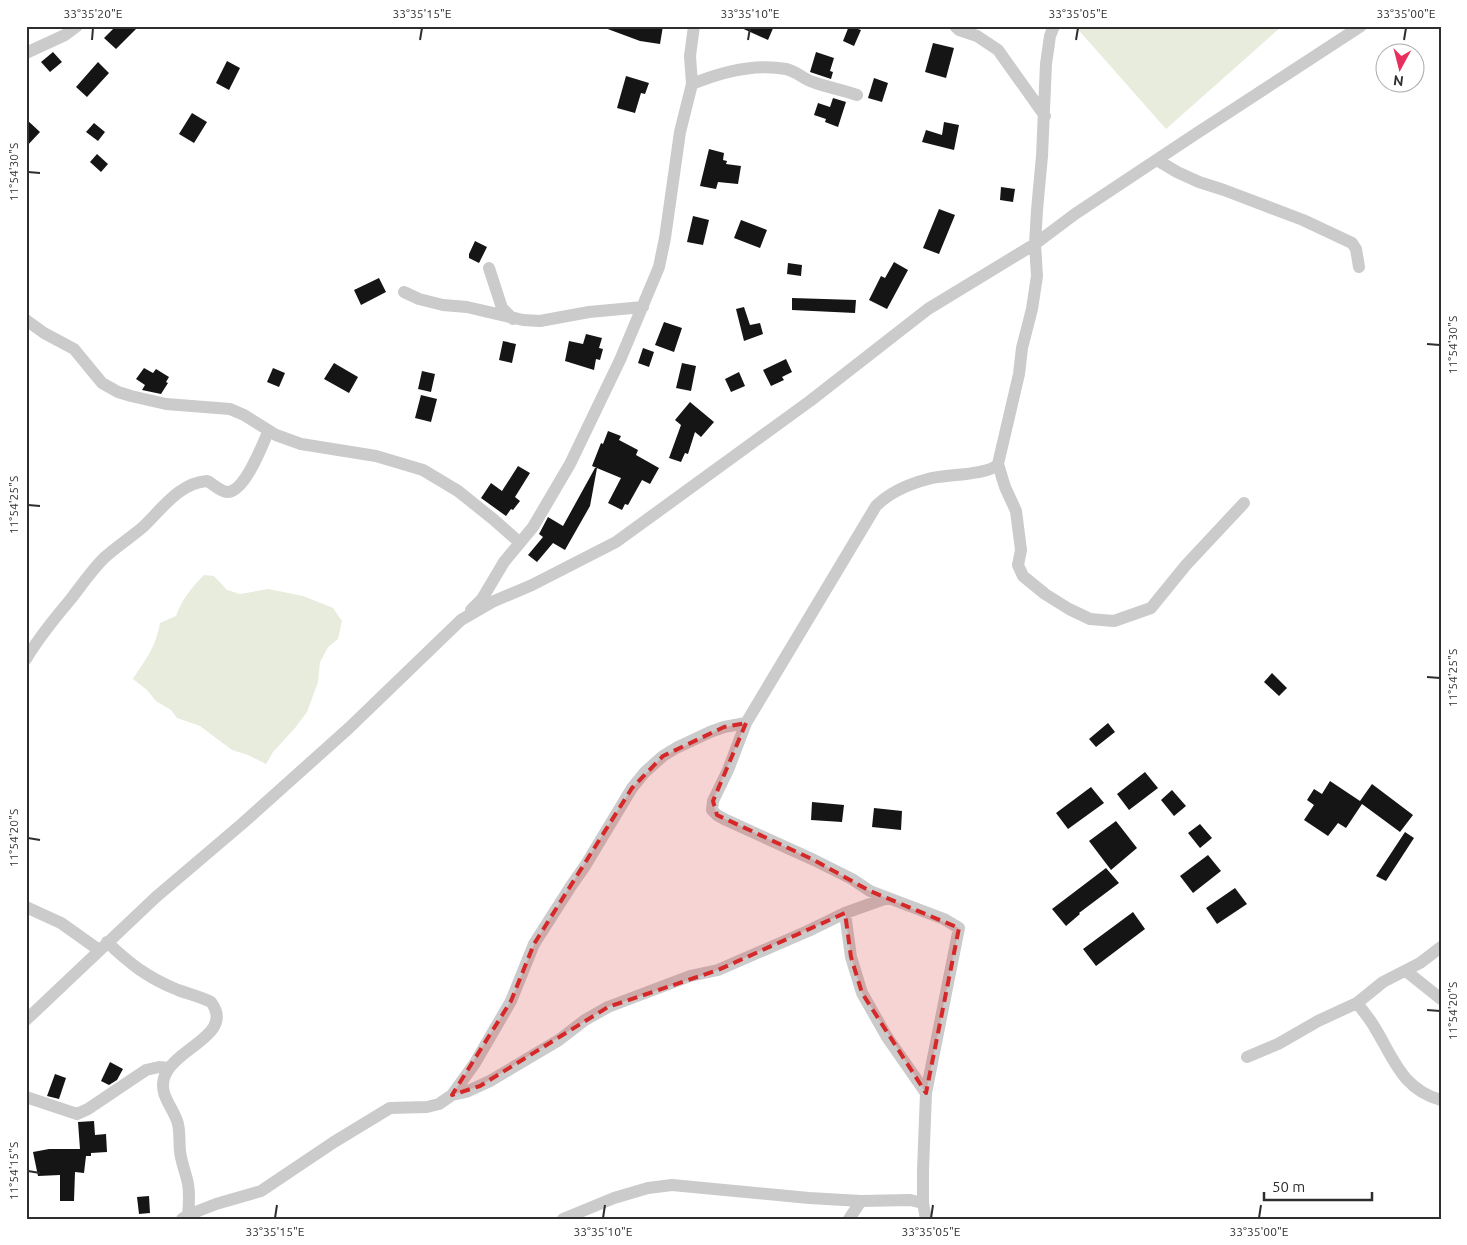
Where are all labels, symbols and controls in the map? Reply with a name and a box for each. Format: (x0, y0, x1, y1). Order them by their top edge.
text: 33°35'20"E (64, 7, 123, 20)
text: 33°35'15"E (393, 7, 452, 20)
text: 33°35'10"E (721, 7, 780, 20)
text: 33°35'05"E (1049, 7, 1108, 20)
text: 33°35'00"E (1377, 7, 1436, 20)
north arrow (1374, 42, 1424, 92)
text: N (1392, 72, 1405, 89)
text: 11°54'30"S (7, 143, 20, 201)
text: 11°54'30"S (1446, 316, 1459, 374)
text: 11°54'25"S (7, 476, 20, 534)
text: 11°54'25"S (1446, 649, 1459, 707)
text: 11°54'20"S (7, 809, 20, 867)
text: 11°54'20"S (1446, 982, 1459, 1040)
text: 11°54'15"S (7, 1142, 20, 1200)
scale bar (1264, 1170, 1372, 1202)
text: 50 m (1272, 1178, 1305, 1195)
text: 33°35'15"E (246, 1225, 305, 1238)
text: 33°35'10"E (574, 1225, 633, 1238)
text: 33°35'05"E (902, 1225, 961, 1238)
text: 33°35'00"E (1230, 1225, 1289, 1238)

